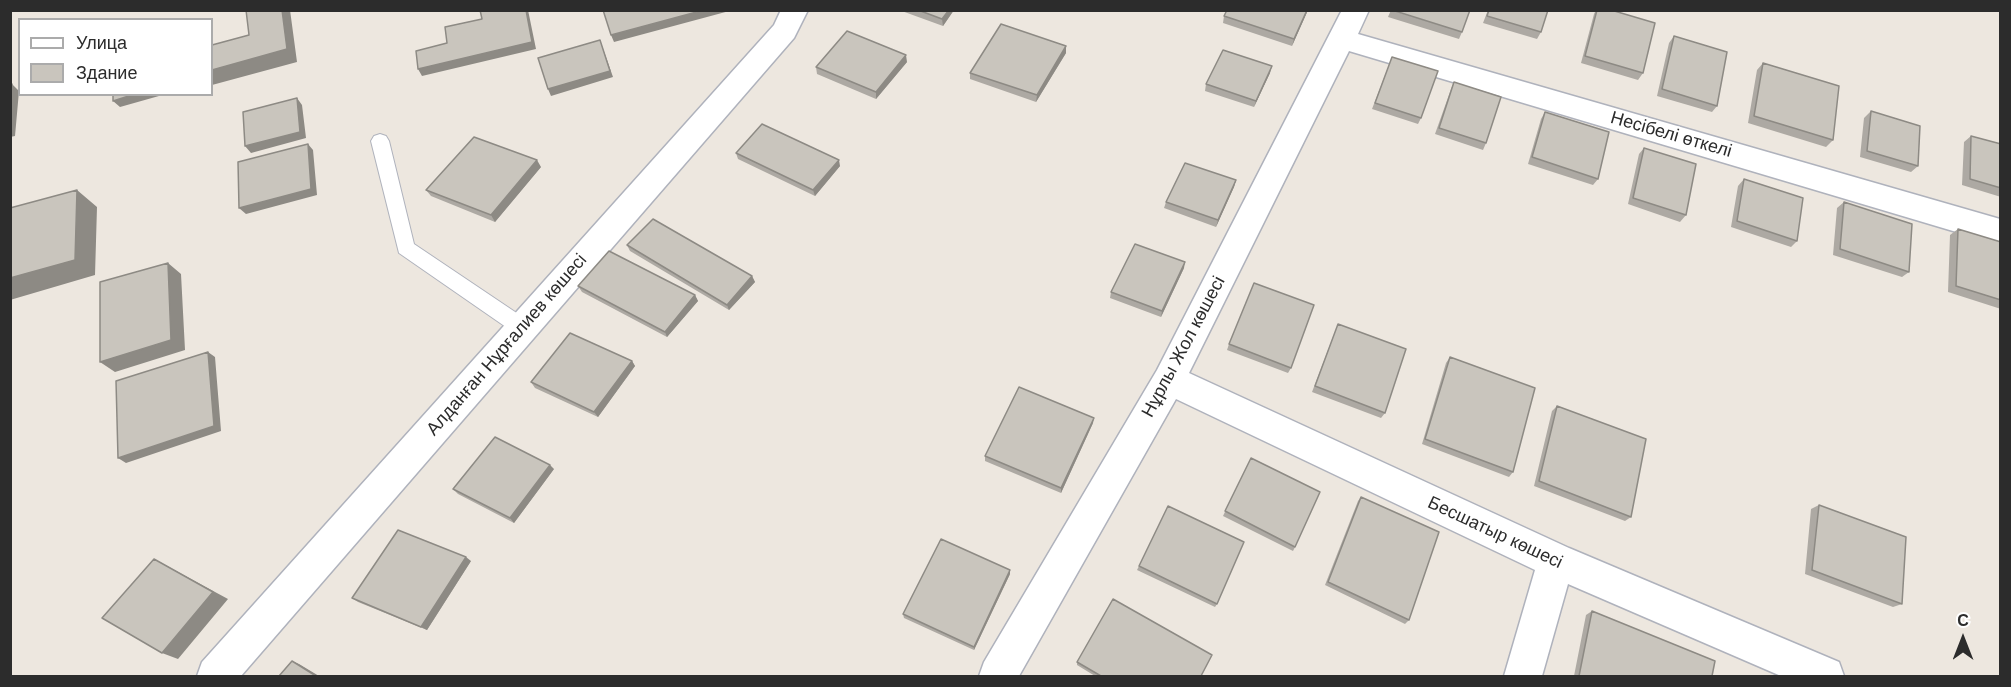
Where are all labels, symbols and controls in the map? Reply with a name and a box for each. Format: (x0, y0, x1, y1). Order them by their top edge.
legend (18, 18, 213, 96)
text: Улица (76, 33, 127, 53)
text: Здание (76, 63, 137, 83)
street label: Несібелі өткелі (1608, 107, 1734, 163)
street label: Алданған Нұрғалиев көшесі (422, 250, 592, 440)
street label: Нұрлы Жол көшесі (1138, 273, 1230, 421)
street label: Бесшатыр көшесі (1424, 492, 1566, 574)
north arrow (1933, 609, 1993, 669)
text: С (1957, 612, 1969, 629)

